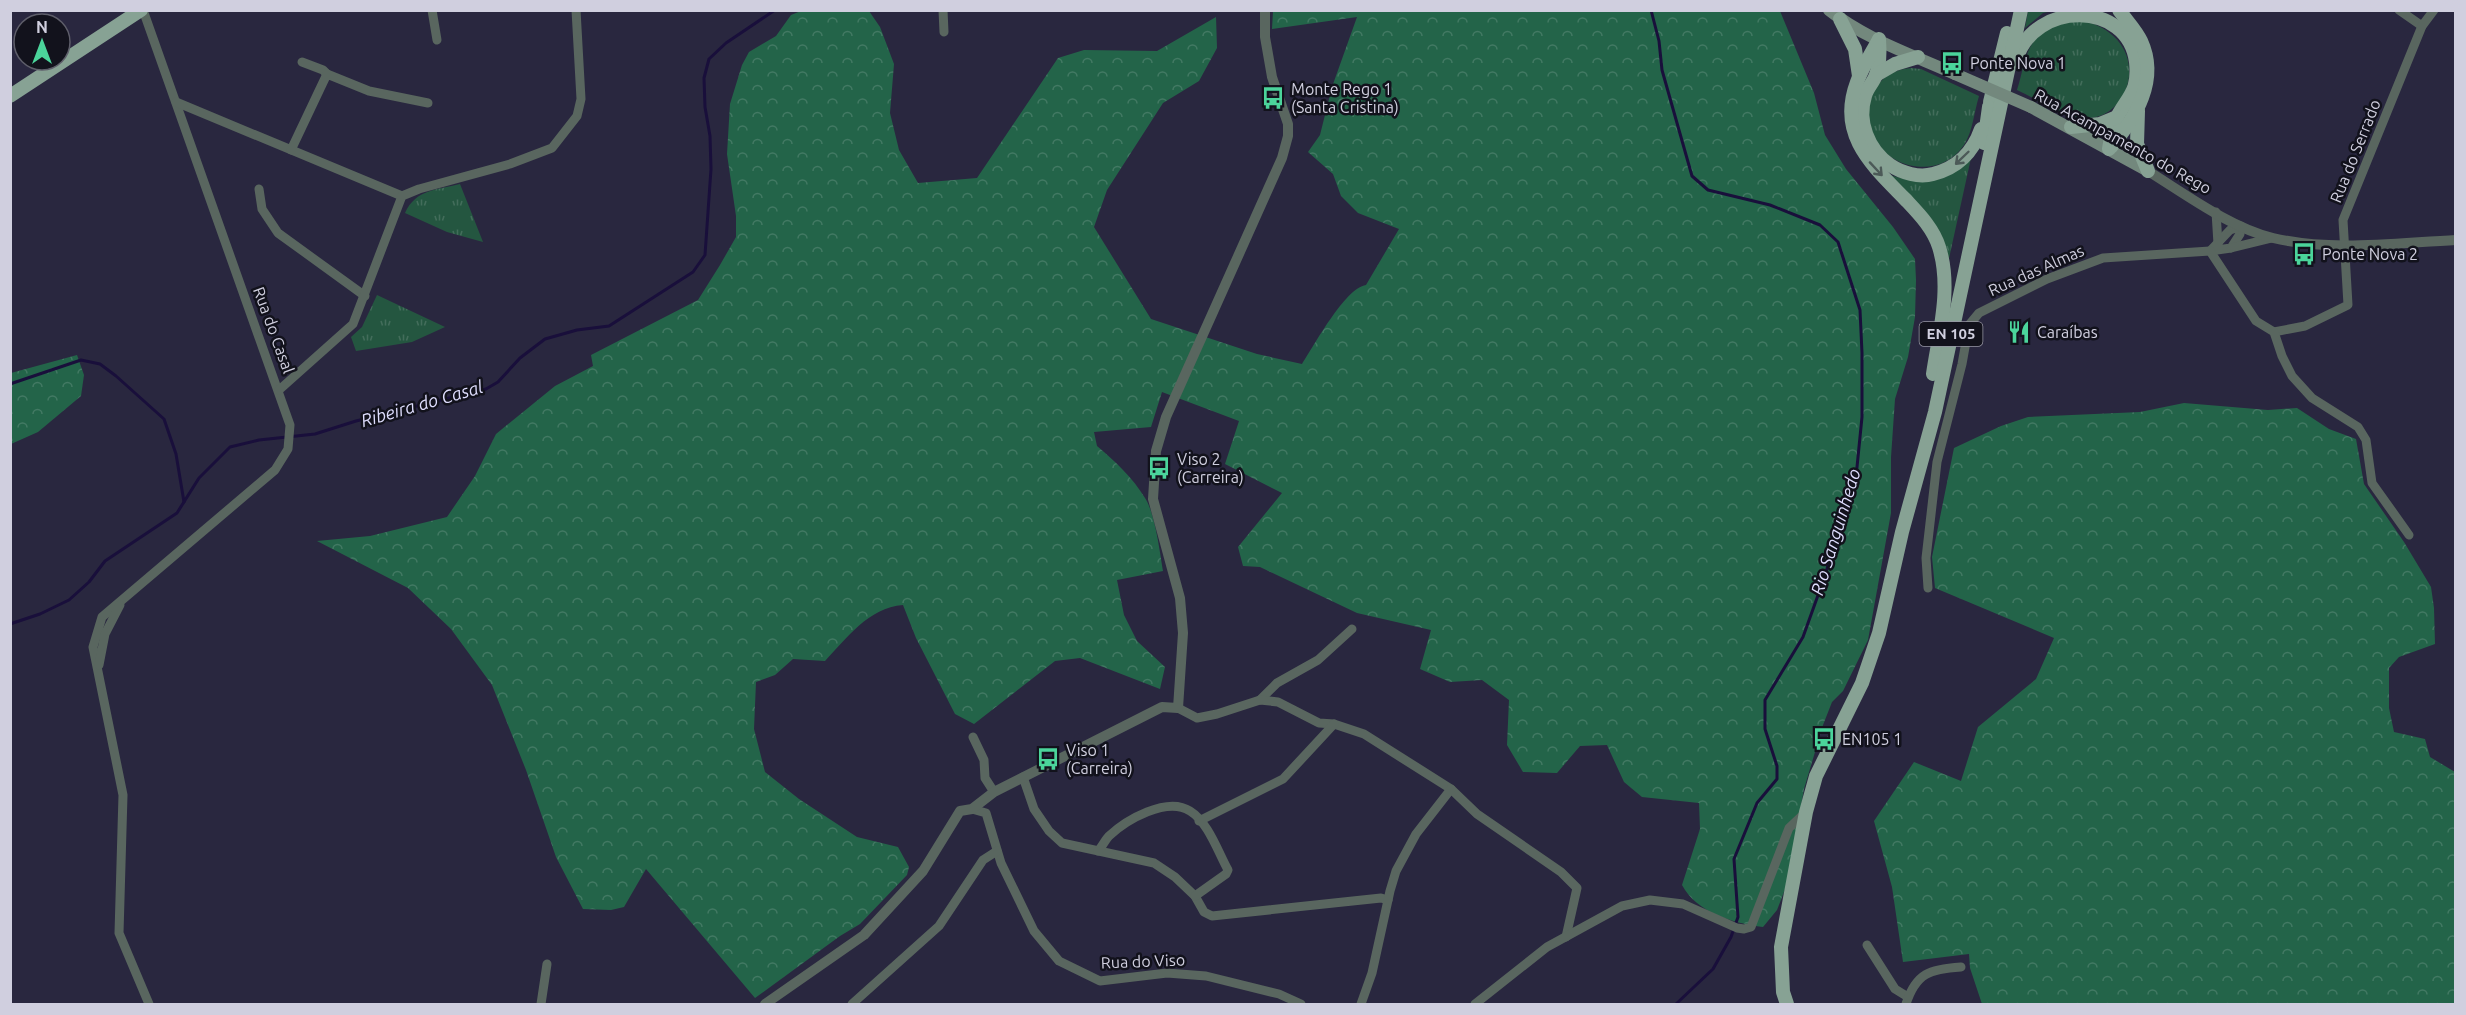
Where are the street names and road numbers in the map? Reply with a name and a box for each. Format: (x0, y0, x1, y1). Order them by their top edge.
street label: Rua Acampamento do Rego (2032, 85, 2214, 197)
street label: Rua do Serrado (2326, 97, 2384, 205)
street label: Rua das Almas (1985, 241, 2087, 299)
street label: Rua do Casal (250, 284, 298, 376)
road number: EN 105 (1920, 322, 1982, 346)
street label: Rua do Viso (1101, 951, 1185, 971)

